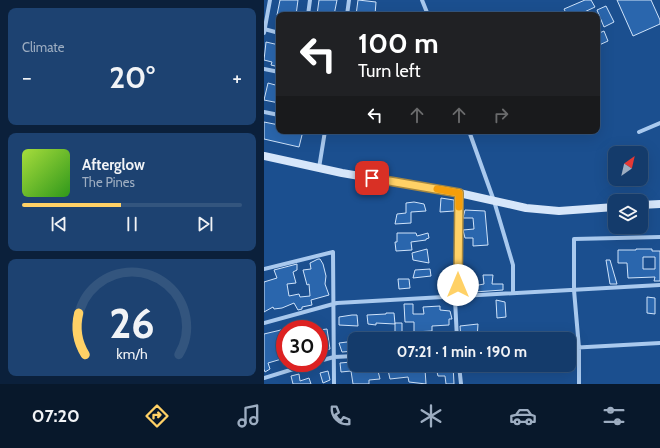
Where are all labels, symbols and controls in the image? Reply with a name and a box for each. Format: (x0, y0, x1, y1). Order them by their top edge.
text: 100 m (358, 26, 439, 60)
icon: left (292, 28, 344, 80)
text: Climate (22, 39, 64, 55)
text: 20° (109, 59, 155, 96)
text: Turn left (358, 60, 421, 82)
text: − (22, 64, 32, 91)
text: + (232, 64, 242, 91)
icon: left (364, 104, 386, 126)
icon: ahead (406, 104, 428, 126)
icon: ahead (448, 104, 470, 126)
icon: right (490, 104, 512, 126)
north arrow (608, 146, 648, 186)
map controls (608, 146, 648, 234)
text: Afterglow (82, 156, 145, 174)
pin (355, 161, 389, 195)
icon: arrive (361, 167, 383, 189)
text: The Pines (82, 174, 135, 190)
button: layers (608, 194, 648, 234)
icon: previous (48, 213, 70, 235)
icon: pause (121, 213, 143, 235)
icon: next (194, 213, 216, 235)
position arrow (437, 264, 479, 306)
text: 26 (109, 298, 155, 348)
speed limit sign: 30 (276, 320, 328, 372)
text: 07:21 · 1 min · 190 m (397, 343, 527, 361)
text: km/h (116, 345, 148, 363)
icon: directions (143, 402, 171, 430)
icon: music (235, 402, 263, 430)
icon: phone (326, 402, 354, 430)
icon: climate (417, 402, 445, 430)
icon: car (509, 402, 537, 430)
icon: filters (600, 402, 628, 430)
text: 07:20 (32, 405, 80, 427)

